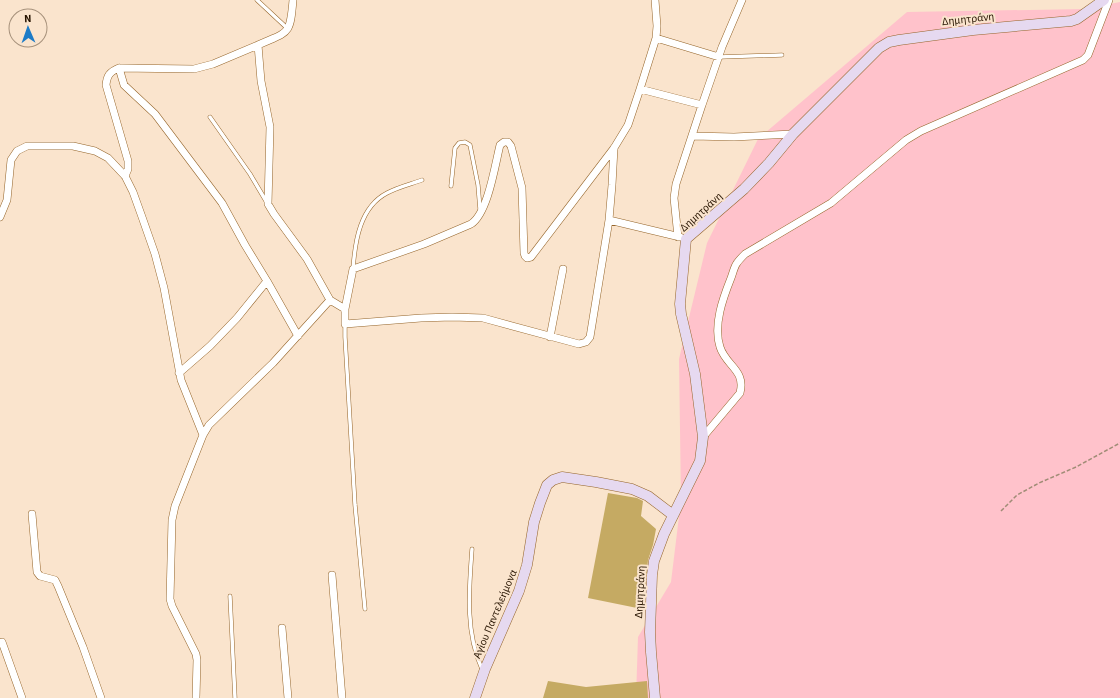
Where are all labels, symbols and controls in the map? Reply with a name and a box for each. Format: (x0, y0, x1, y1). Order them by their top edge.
north arrow (8, 8, 48, 48)
street label: Δημητράνη (941, 9, 995, 29)
text: N (24, 11, 32, 26)
street label: Δημητράνη (676, 189, 726, 235)
street label: Δημητράνη (631, 565, 649, 619)
street label: Αγίου Παντελεήμονα (469, 567, 521, 661)

